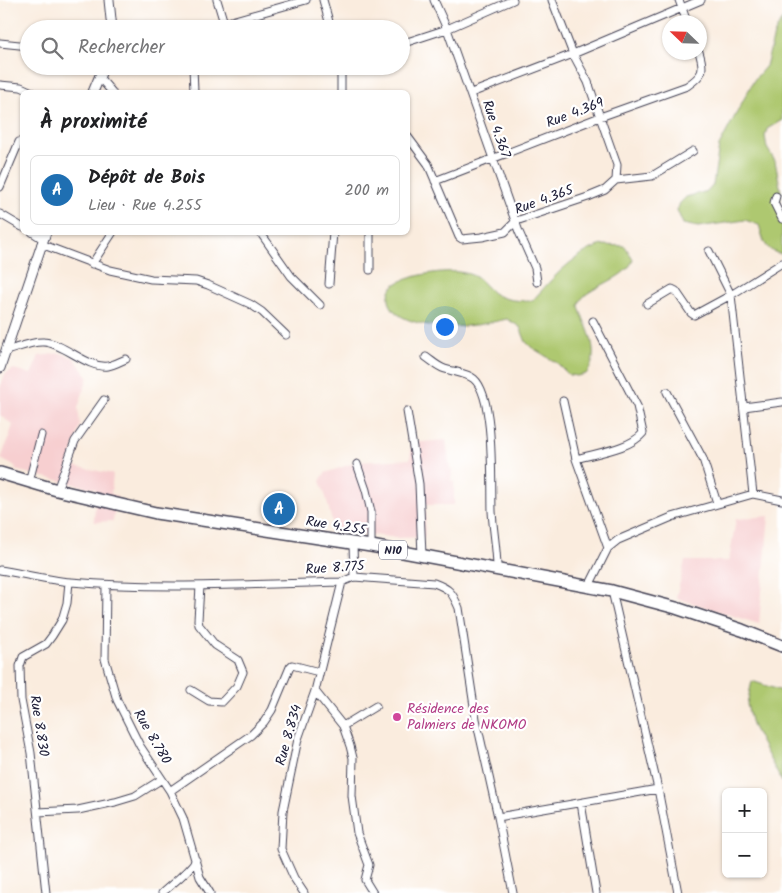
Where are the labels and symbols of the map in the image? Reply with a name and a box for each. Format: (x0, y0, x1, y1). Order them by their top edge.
north arrow (662, 15, 707, 60)
street label: Rue 4.369 (543, 92, 607, 134)
street label: Rue 4.367 (476, 97, 516, 162)
street label: Rue 4.365 (512, 179, 578, 221)
your location (432, 314, 458, 340)
pin: A (263, 490, 295, 528)
street label: Rue 4.255 (304, 510, 369, 542)
road number: N10 (379, 540, 407, 560)
street label: Rue 8.775 (305, 555, 367, 581)
street label: Rue 8.830 (23, 694, 55, 758)
place label: Résidence des Palmiers de NKOMO (407, 698, 527, 736)
street label: Rue 8.834 (270, 702, 308, 768)
street label: Rue 8.780 (127, 705, 177, 769)
marker: Résidence des Palmiers de NKOMO (391, 711, 403, 723)

